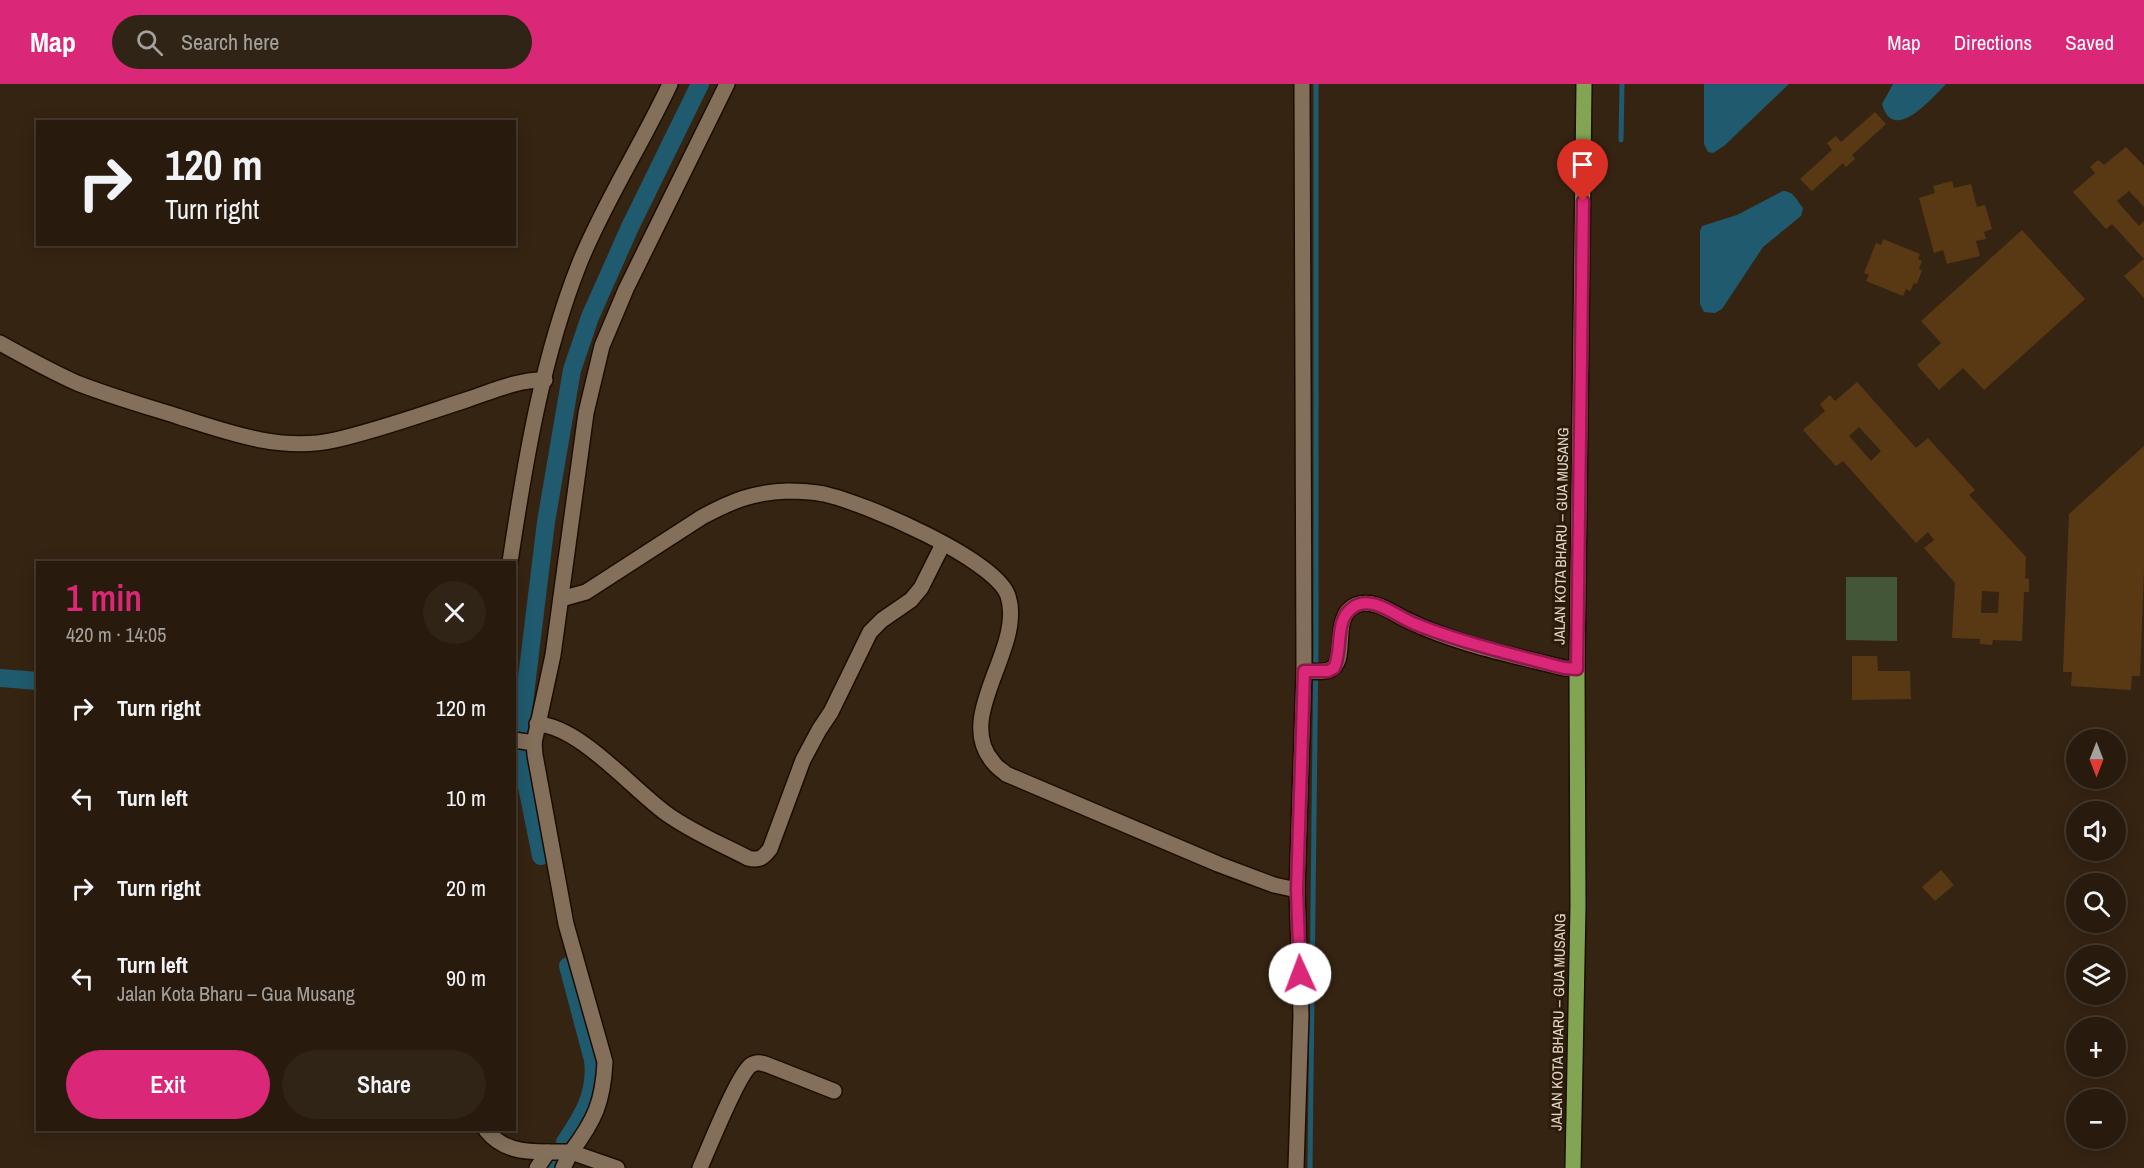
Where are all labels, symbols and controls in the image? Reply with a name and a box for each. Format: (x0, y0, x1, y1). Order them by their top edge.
search box (112, 15, 532, 69)
text: Map (30, 23, 76, 61)
icon: search (133, 26, 166, 59)
text: Search here (181, 27, 279, 57)
text: Map (1887, 28, 1921, 57)
text: Directions (1954, 28, 2032, 57)
text: Saved (2065, 28, 2114, 57)
text: 120 m (165, 137, 263, 193)
pin (1557, 139, 1608, 201)
icon: right (66, 144, 144, 222)
icon: arrive (1566, 148, 1599, 181)
text: Turn right (165, 191, 259, 227)
street label: JALAN KOTA BHARU – GUA MUSANG (1549, 427, 1573, 645)
text: 1 min (66, 574, 142, 622)
button: close (423, 581, 486, 644)
text: 420 m · 14:05 (66, 621, 166, 648)
icon: right (66, 692, 99, 725)
text: Turn right (117, 693, 201, 723)
text: 120 m (436, 693, 486, 723)
north arrow (2066, 729, 2126, 789)
map controls (2066, 729, 2126, 1149)
icon: left (66, 782, 99, 815)
text: Turn left (117, 783, 188, 813)
text: 10 m (446, 783, 486, 813)
button: sound (2066, 801, 2126, 861)
icon: right (66, 872, 99, 905)
text: Turn right (117, 873, 201, 903)
text: 20 m (446, 873, 486, 903)
button: search (2066, 873, 2126, 933)
street label: JALAN KOTA BHARU – GUA MUSANG (1546, 913, 1570, 1131)
position arrow (1268, 942, 1332, 1006)
button: layers (2066, 945, 2126, 1005)
text: Turn left (117, 950, 188, 980)
icon: left (66, 962, 99, 995)
text: 90 m (446, 963, 486, 993)
text: Jalan Kota Bharu – Gua Musang (117, 980, 355, 1007)
button: + (2066, 1017, 2126, 1077)
button: Exit (66, 1050, 270, 1119)
button: Share (282, 1050, 486, 1119)
button: − (2066, 1089, 2126, 1149)

